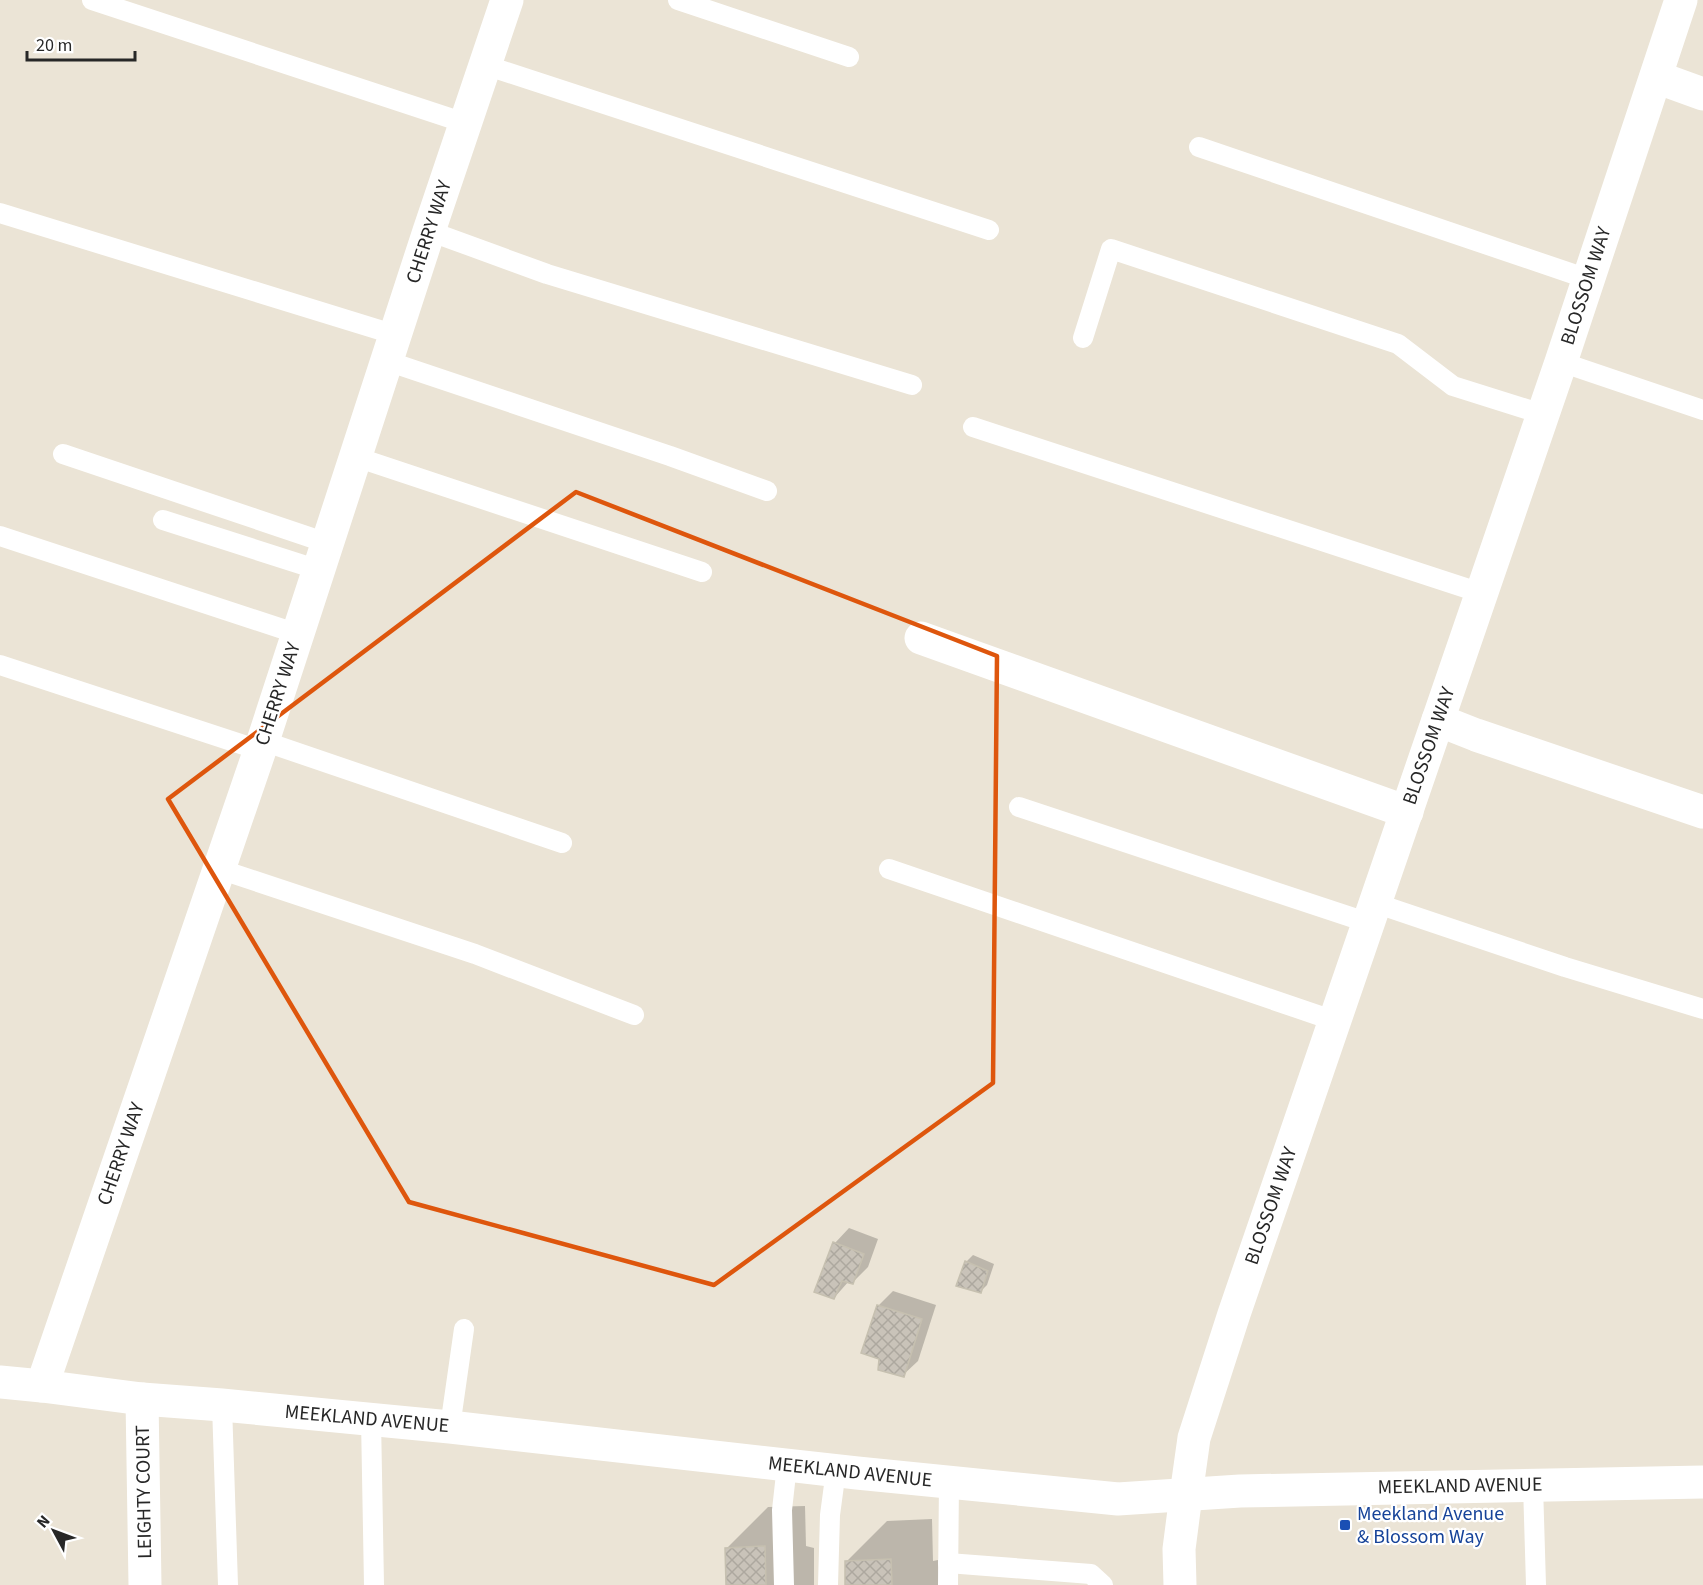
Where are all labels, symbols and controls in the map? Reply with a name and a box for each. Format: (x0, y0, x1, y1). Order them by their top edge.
scale bar (27, 24, 135, 62)
text: 20 m (36, 33, 72, 58)
street label: CHERRY WAY (399, 176, 459, 287)
street label: BLOSSOM WAY (1554, 223, 1618, 349)
street label: CHERRY WAY (248, 638, 308, 749)
street label: BLOSSOM WAY (1396, 683, 1462, 809)
street label: CHERRY WAY (90, 1098, 152, 1209)
street label: BLOSSOM WAY (1238, 1143, 1304, 1269)
street label: MEEKLAND AVENUE (284, 1398, 450, 1440)
street label: LEIGHTY COURT (129, 1425, 159, 1559)
street label: MEEKLAND AVENUE (767, 1449, 933, 1495)
street label: MEEKLAND AVENUE (1377, 1471, 1543, 1501)
place label: Meekland Avenue & Blossom Way (1357, 1500, 1504, 1551)
north arrow (24, 1501, 84, 1561)
text: N (32, 1511, 55, 1533)
marker: Meekland Avenue & Blossom Way (1338, 1518, 1352, 1532)

